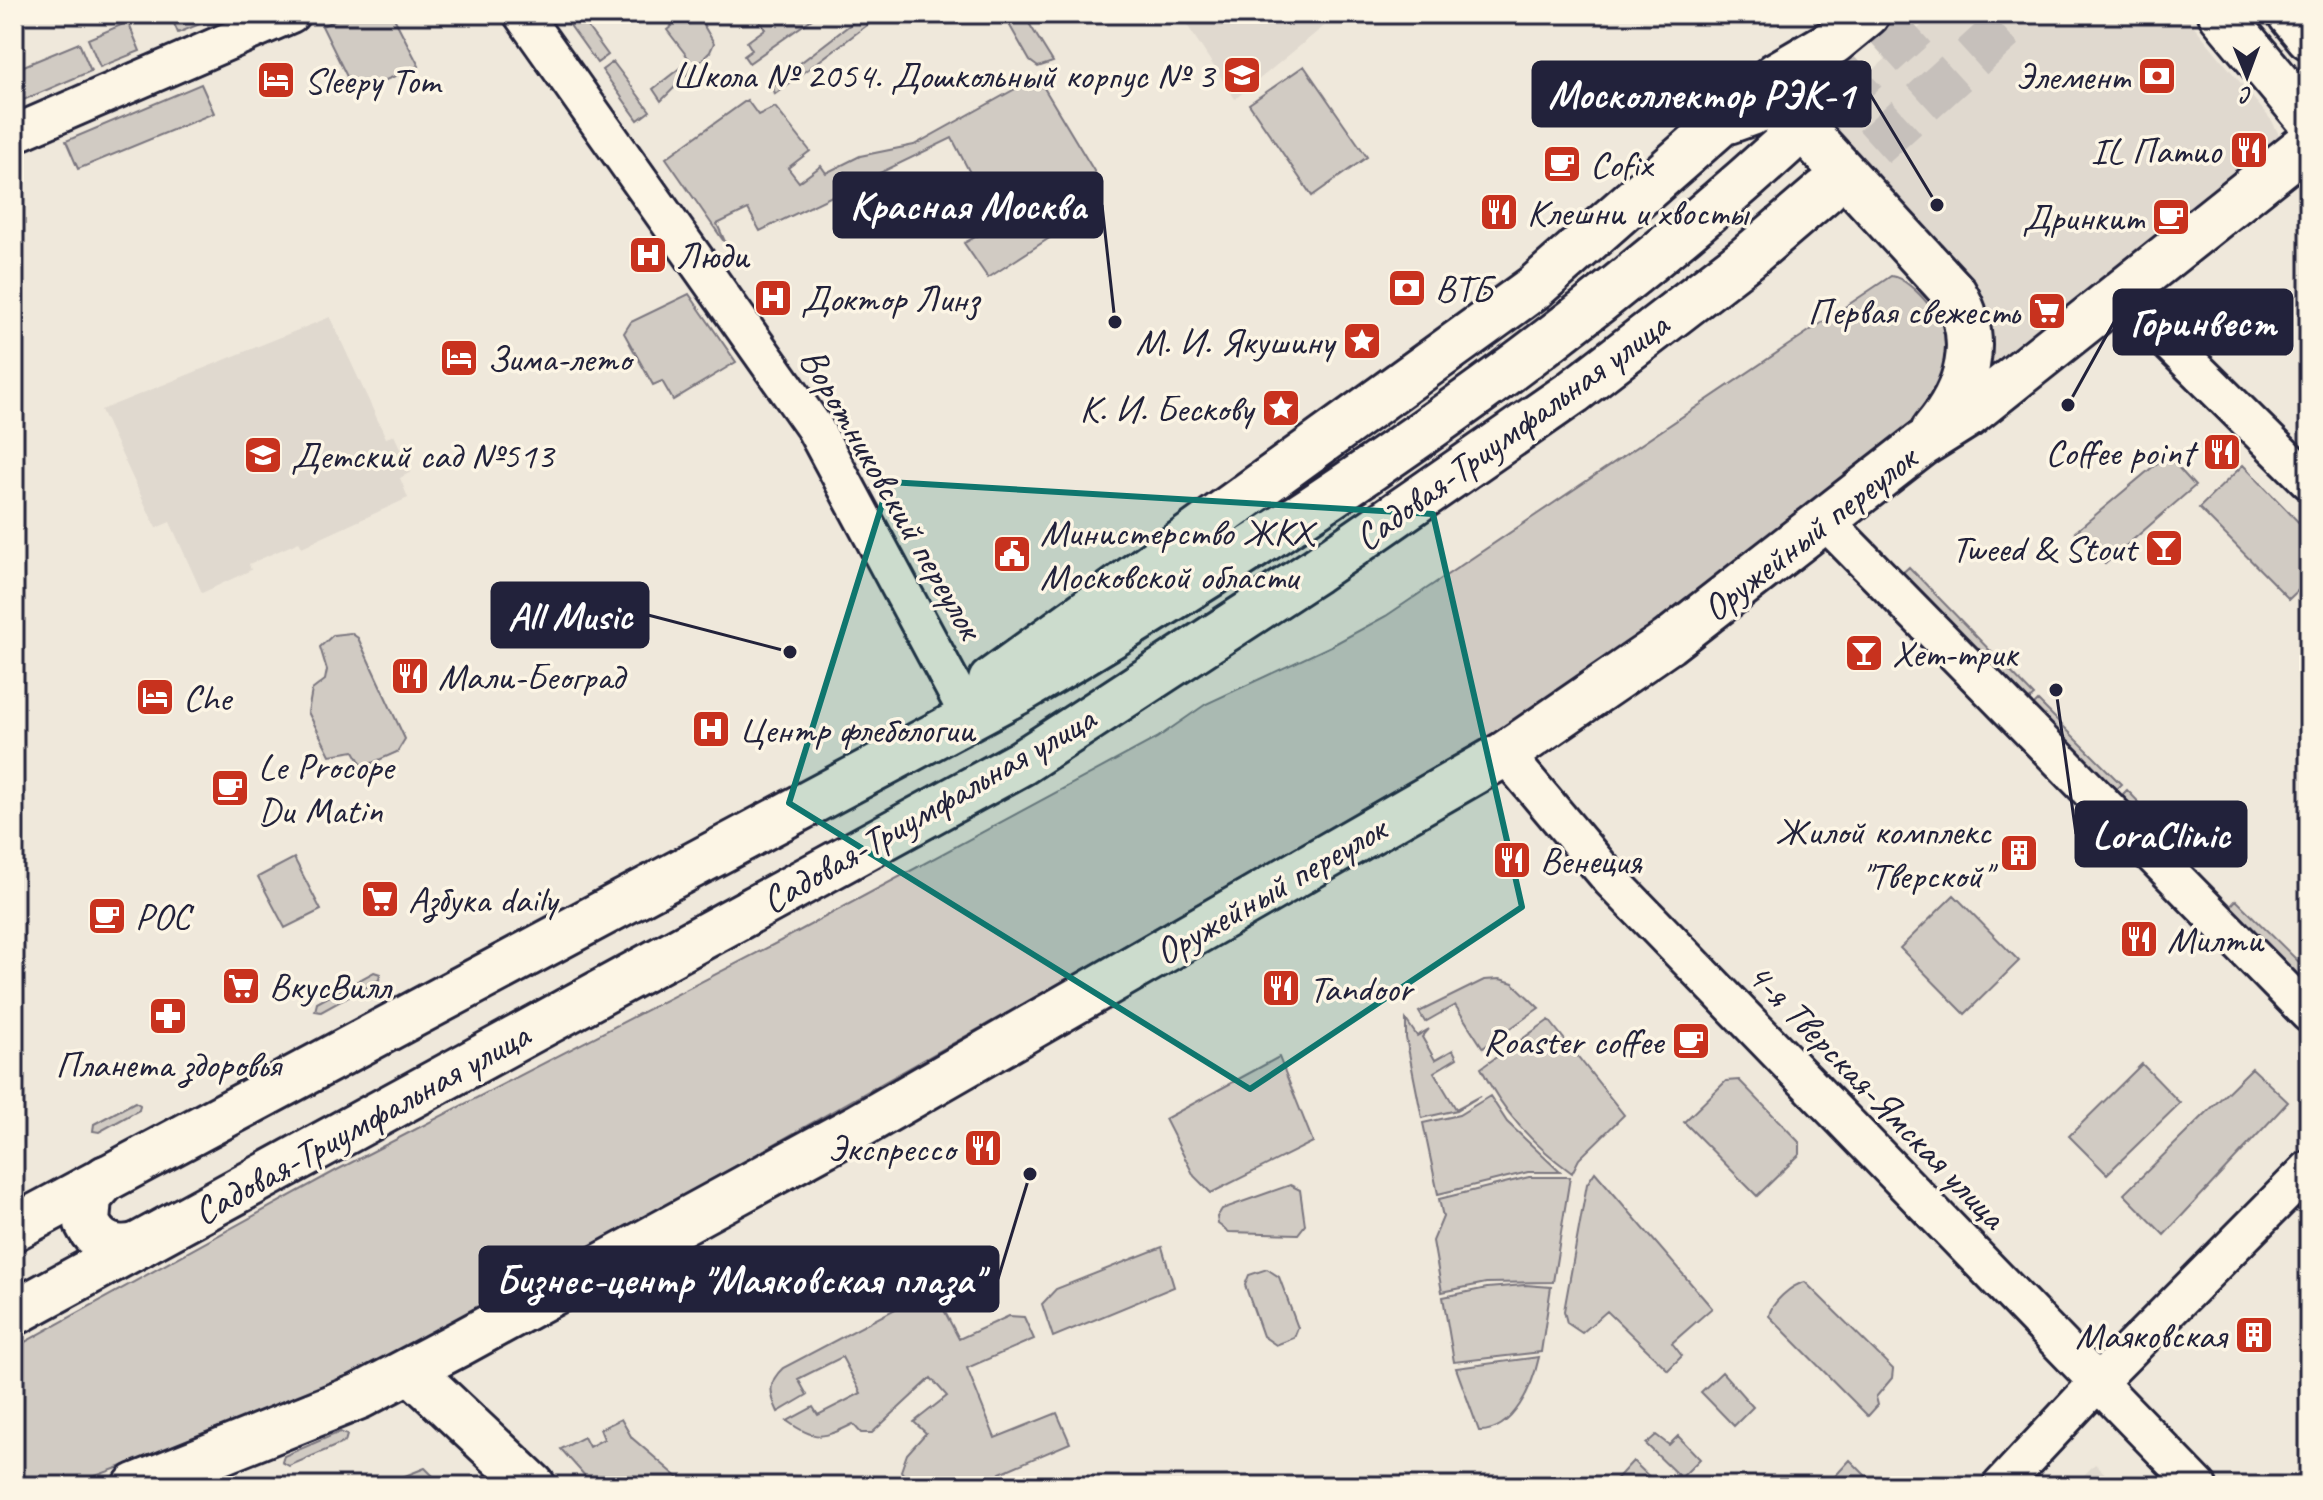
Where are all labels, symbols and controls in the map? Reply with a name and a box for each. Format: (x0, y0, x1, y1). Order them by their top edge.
north arrow (2207, 36, 2287, 116)
place label: Школа № 2054. Дошкольный корпус № 3 (672, 52, 1217, 99)
place label: Элемент (2015, 53, 2132, 100)
school or university icon: Школа № 2054. Дошкольный корпус № 3 (1221, 54, 1263, 96)
bank icon: Элемент (2136, 55, 2178, 97)
place label: Sleepy Tom (304, 57, 444, 104)
hotel icon: Sleepy Tom (255, 59, 297, 101)
callout: Москоллектор РЭК-1 (1533, 62, 1870, 126)
text: Москоллектор РЭК-1 (1548, 70, 1858, 120)
text: С (2238, 81, 2253, 109)
place label: IL Патио (2091, 127, 2223, 174)
restaurant icon: IL Патио (2228, 129, 2270, 171)
place label: Cofix (1590, 141, 1655, 188)
cafe icon: Cofix (1541, 143, 1583, 185)
callout: Красная Москва (834, 173, 1102, 237)
text: Красная Москва (850, 181, 1088, 231)
place label: Клешни и хвосты (1527, 189, 1751, 236)
restaurant icon: Клешни и хвосты (1478, 191, 1520, 233)
place label: Дринкит (2022, 194, 2146, 241)
cafe icon: Дринкит (2150, 196, 2192, 238)
place label: Люди (676, 232, 751, 279)
hospital icon: Люди (627, 234, 669, 276)
place label: ВТБ (1435, 265, 1497, 312)
bank icon: ВТБ (1386, 267, 1428, 309)
place label: Доктор Линз (801, 275, 982, 322)
hospital icon: Доктор Линз (752, 277, 794, 319)
place label: Первая свежесть (1808, 288, 2022, 335)
supermarket icon: Первая свежесть (2026, 290, 2068, 332)
callout: Горинвест (2114, 290, 2292, 354)
text: Горинвест (2130, 298, 2278, 348)
street label: Садовая-Триумфальная улица (1345, 300, 1680, 561)
place label: М. И. Якушину (1135, 318, 1337, 365)
place icon: М. И. Якушину (1341, 320, 1383, 362)
place label: Зима-лето (487, 335, 635, 382)
hotel icon: Зима-лето (438, 337, 480, 379)
street label: Воротниковский переулок (789, 340, 996, 650)
place label: К. И. Бескову (1080, 385, 1256, 432)
place icon: К. И. Бескову (1260, 387, 1302, 429)
place label: Coffee point (2045, 429, 2199, 476)
restaurant icon: Coffee point (2201, 431, 2243, 473)
place label: Детский сад №513 (291, 432, 556, 479)
street label: Оружейный переулок (1693, 433, 1929, 632)
school or university icon: Детский сад №513 (242, 434, 284, 476)
place label: Министерство ЖКХ Московской области (1040, 509, 1319, 600)
place label: Tweed & Stout (1951, 525, 2139, 572)
bar icon: Tweed & Stout (2143, 527, 2185, 569)
public building icon: Министерство ЖКХ Московской области (991, 533, 1033, 575)
callout: All Music (492, 583, 648, 647)
text: All Music (508, 591, 635, 641)
place label: Хет-трик (1892, 630, 2019, 677)
bar icon: Хет-трик (1843, 632, 1885, 674)
place label: Мали-Београд (438, 653, 628, 700)
restaurant icon: Мали-Београд (389, 655, 431, 697)
place label: Che (183, 674, 234, 721)
hotel icon: Che (134, 676, 176, 718)
street label: Садовая-Триумфальная улица (753, 693, 1106, 924)
place label: Центр флебологии (739, 706, 977, 753)
hospital icon: Центр флебологии (690, 708, 732, 750)
place label: Le Procope Du Matin (258, 743, 396, 834)
cafe icon: Le Procope Du Matin (209, 767, 251, 809)
callout: LoraClinic (2076, 802, 2246, 866)
street label: Оружейный переулок (1146, 803, 1398, 976)
place label: Жилой комплекс "Тверской" (1775, 808, 1998, 899)
text: LoraClinic (2092, 810, 2232, 860)
building icon: Жилой комплекс "Тверской" (1998, 832, 2040, 874)
place label: Венеция (1540, 837, 1643, 884)
restaurant icon: Венеция (1491, 839, 1533, 881)
place label: Азбука daily (408, 876, 560, 923)
supermarket icon: Азбука daily (359, 878, 401, 920)
place label: РОС (135, 893, 195, 940)
cafe icon: РОС (86, 895, 128, 937)
place label: Милти (2167, 916, 2265, 963)
restaurant icon: Милти (2118, 918, 2160, 960)
street label: 4-я Тверская-Ямская улица (1737, 952, 2018, 1241)
place label: ВкусВилл (269, 963, 393, 1010)
supermarket icon: ВкусВилл (220, 965, 262, 1007)
place label: Tandoor (1309, 965, 1415, 1012)
restaurant icon: Tandoor (1260, 967, 1302, 1009)
pharmacy icon: Планета здоровья (147, 995, 189, 1037)
street label: Садовая-Триумфальная улица (185, 1010, 540, 1235)
place label: Roaster coffee (1483, 1018, 1666, 1065)
cafe icon: Roaster coffee (1670, 1020, 1712, 1062)
place label: Планета здоровья (55, 1041, 283, 1088)
place label: Экспрессо (827, 1125, 959, 1172)
restaurant icon: Экспрессо (962, 1127, 1004, 1169)
callout: Бизнес-центр "Маяковская плаза" (480, 1247, 998, 1311)
text: Бизнес-центр "Маяковская плаза" (496, 1255, 991, 1306)
place label: Маяковская (2075, 1312, 2229, 1359)
building icon: Маяковская (2233, 1314, 2275, 1356)

